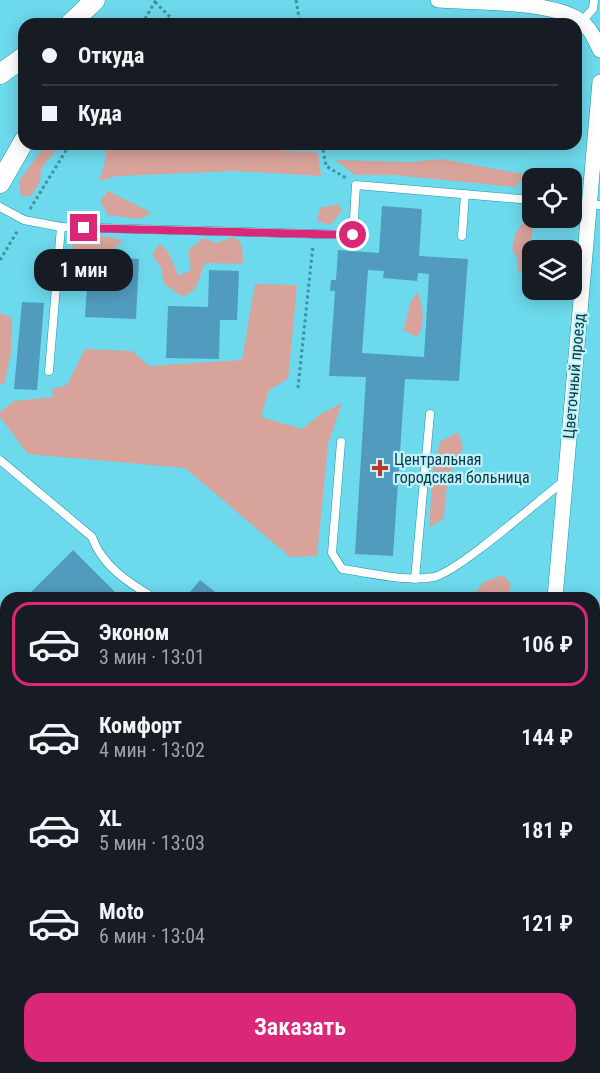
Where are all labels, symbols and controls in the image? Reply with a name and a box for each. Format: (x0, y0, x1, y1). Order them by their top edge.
text: Откуда (78, 43, 144, 68)
text: Куда (78, 101, 122, 126)
map controls (522, 168, 582, 300)
button: locate (522, 168, 582, 228)
route end (70, 214, 97, 241)
route start (339, 221, 366, 248)
button: layers (522, 240, 582, 300)
callout: 1 мин (34, 249, 134, 291)
text: 1 мин (60, 258, 107, 282)
street label: Цветочный проезд (559, 312, 589, 440)
place label: Центральная городская больница (394, 450, 530, 487)
marker: Центральная городская больница (371, 459, 389, 477)
icon: car (27, 617, 81, 671)
text: Эконом (99, 620, 169, 645)
text: 106 ₽ (521, 632, 573, 657)
text: 3 мин · 13:01 (99, 645, 205, 669)
icon: car (27, 710, 81, 764)
text: Комфорт (99, 713, 182, 738)
text: 144 ₽ (521, 725, 573, 750)
text: 4 мин · 13:02 (99, 738, 205, 762)
icon: car (27, 803, 81, 857)
text: XL (99, 806, 122, 831)
text: 181 ₽ (521, 818, 573, 843)
text: 5 мин · 13:03 (99, 831, 205, 855)
icon: car (27, 896, 81, 950)
text: Moto (99, 899, 144, 924)
text: 121 ₽ (521, 911, 573, 936)
text: 6 мин · 13:04 (99, 924, 205, 948)
button: Заказать (24, 993, 576, 1062)

